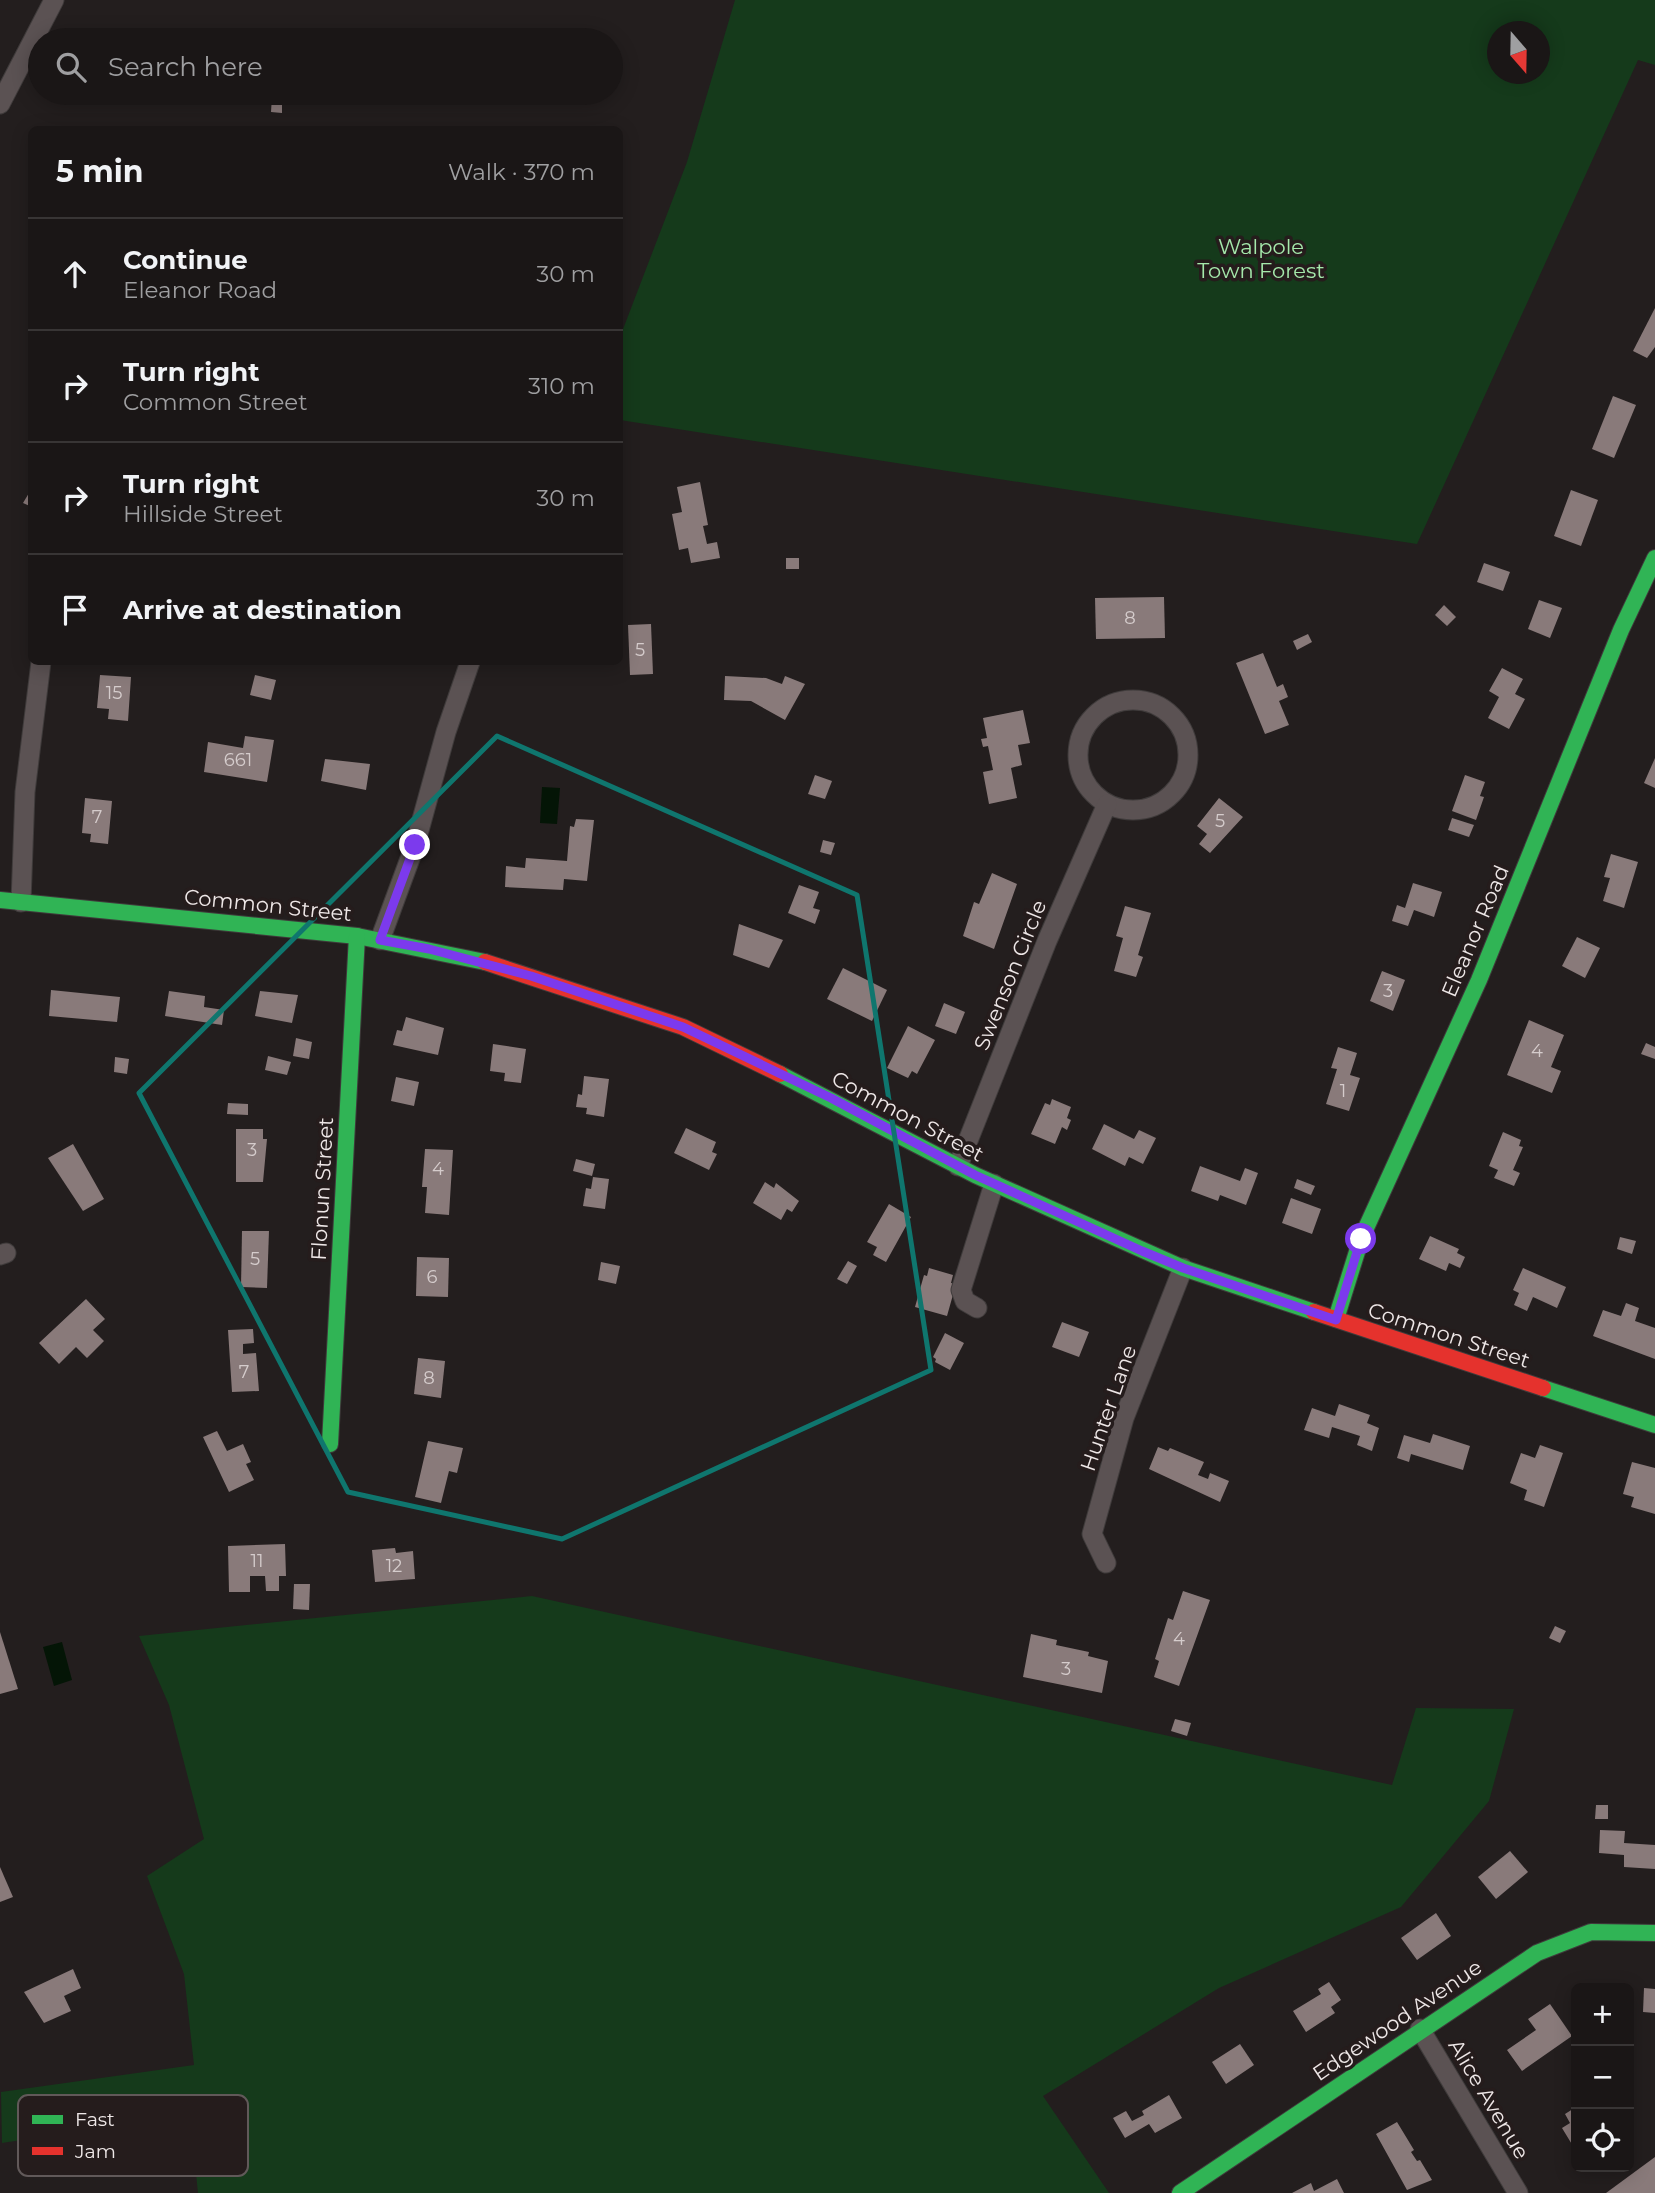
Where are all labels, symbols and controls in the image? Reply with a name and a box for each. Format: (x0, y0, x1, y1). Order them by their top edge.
north arrow (1487, 21, 1550, 84)
search box (28, 28, 623, 105)
icon: search (52, 48, 90, 86)
text: Search here (108, 51, 263, 83)
text: 5 min (56, 153, 144, 190)
text: Walk · 370 m (448, 158, 595, 186)
park label: Walpole Town Forest (1197, 234, 1325, 283)
text: Continue (123, 244, 248, 276)
icon: ahead (56, 255, 94, 293)
text: 30 m (536, 260, 595, 288)
text: Eleanor Road (123, 276, 277, 304)
text: Turn right (123, 356, 259, 388)
icon: right (56, 367, 94, 405)
text: 310 m (528, 372, 595, 400)
text: Common Street (123, 388, 308, 416)
text: Turn right (123, 468, 259, 500)
icon: right (56, 479, 94, 517)
text: 30 m (536, 484, 595, 512)
text: Hillside Street (123, 500, 283, 528)
icon: arrive (56, 591, 94, 629)
text: Arrive at destination (123, 594, 402, 626)
house number: 8 (1124, 607, 1136, 629)
house number: 5 (635, 639, 645, 661)
house number: 15 (106, 682, 122, 704)
house number: 661 (224, 749, 252, 771)
house number: 7 (92, 806, 102, 828)
house number: 5 (1215, 810, 1225, 832)
route end (399, 829, 430, 860)
street label: Eleanor Road (1436, 861, 1514, 1001)
street label: Common Street (183, 884, 353, 926)
street label: Swenson Circle (969, 896, 1051, 1054)
house number: 3 (1383, 980, 1393, 1002)
house number: 4 (1531, 1040, 1543, 1062)
street label: Common Street (828, 1065, 988, 1167)
house number: 1 (1340, 1080, 1346, 1102)
street label: Flonun Street (306, 1117, 338, 1261)
house number: 3 (247, 1139, 257, 1161)
house number: 4 (432, 1158, 444, 1180)
route start (1345, 1223, 1376, 1254)
house number: 5 (250, 1248, 260, 1270)
house number: 6 (427, 1266, 438, 1288)
street label: Common Street (1365, 1297, 1533, 1373)
street label: Hunter Lane (1075, 1342, 1141, 1474)
house number: 7 (239, 1361, 249, 1383)
house number: 8 (423, 1367, 435, 1389)
house number: 11 (251, 1550, 264, 1572)
house number: 12 (386, 1555, 402, 1577)
house number: 4 (1173, 1628, 1185, 1650)
house number: 3 (1061, 1658, 1071, 1680)
street label: Edgewood Avenue (1308, 1954, 1486, 2086)
map controls (1571, 1983, 1634, 2172)
button: + (1571, 1983, 1634, 2046)
street label: Alice Avenue (1443, 2035, 1535, 2163)
button: − (1571, 2046, 1634, 2109)
legend (18, 2095, 248, 2176)
text: Fast (75, 2108, 115, 2131)
button: locate (1571, 2109, 1634, 2172)
text: Jam (74, 2140, 116, 2163)

